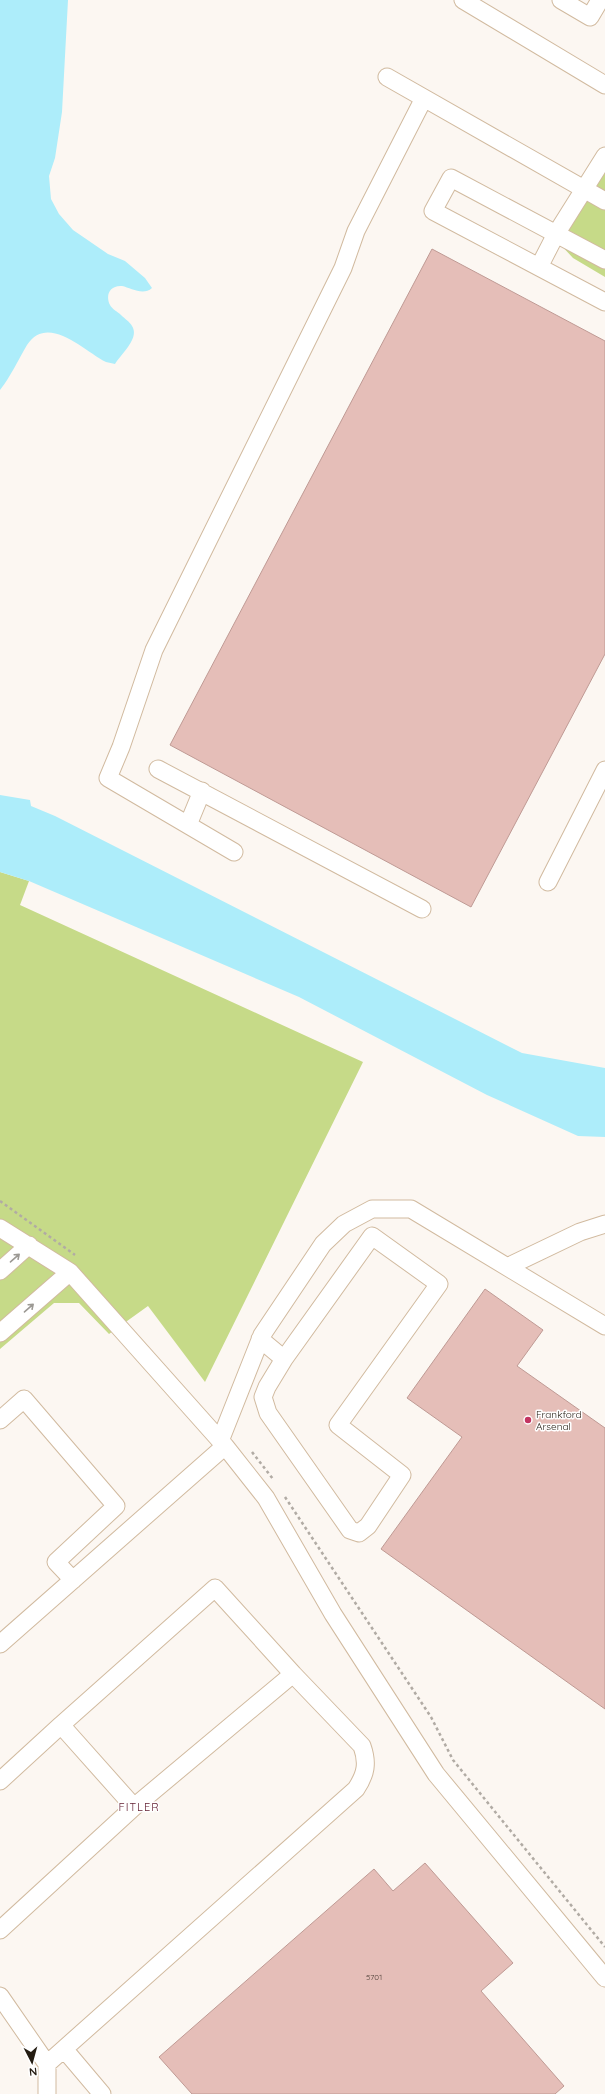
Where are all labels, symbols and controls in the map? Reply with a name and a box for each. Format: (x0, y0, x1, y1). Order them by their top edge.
one-way arrow (9, 1254, 19, 1263)
one-way arrow (24, 1303, 35, 1312)
place label: Frankford Arsenal (536, 1408, 581, 1433)
marker: Frankford Arsenal (523, 1415, 533, 1425)
district label: FITLER (118, 1800, 160, 1814)
house number: 5701 (366, 1972, 382, 1982)
north arrow (12, 2042, 52, 2082)
text: N (28, 2065, 38, 2079)

